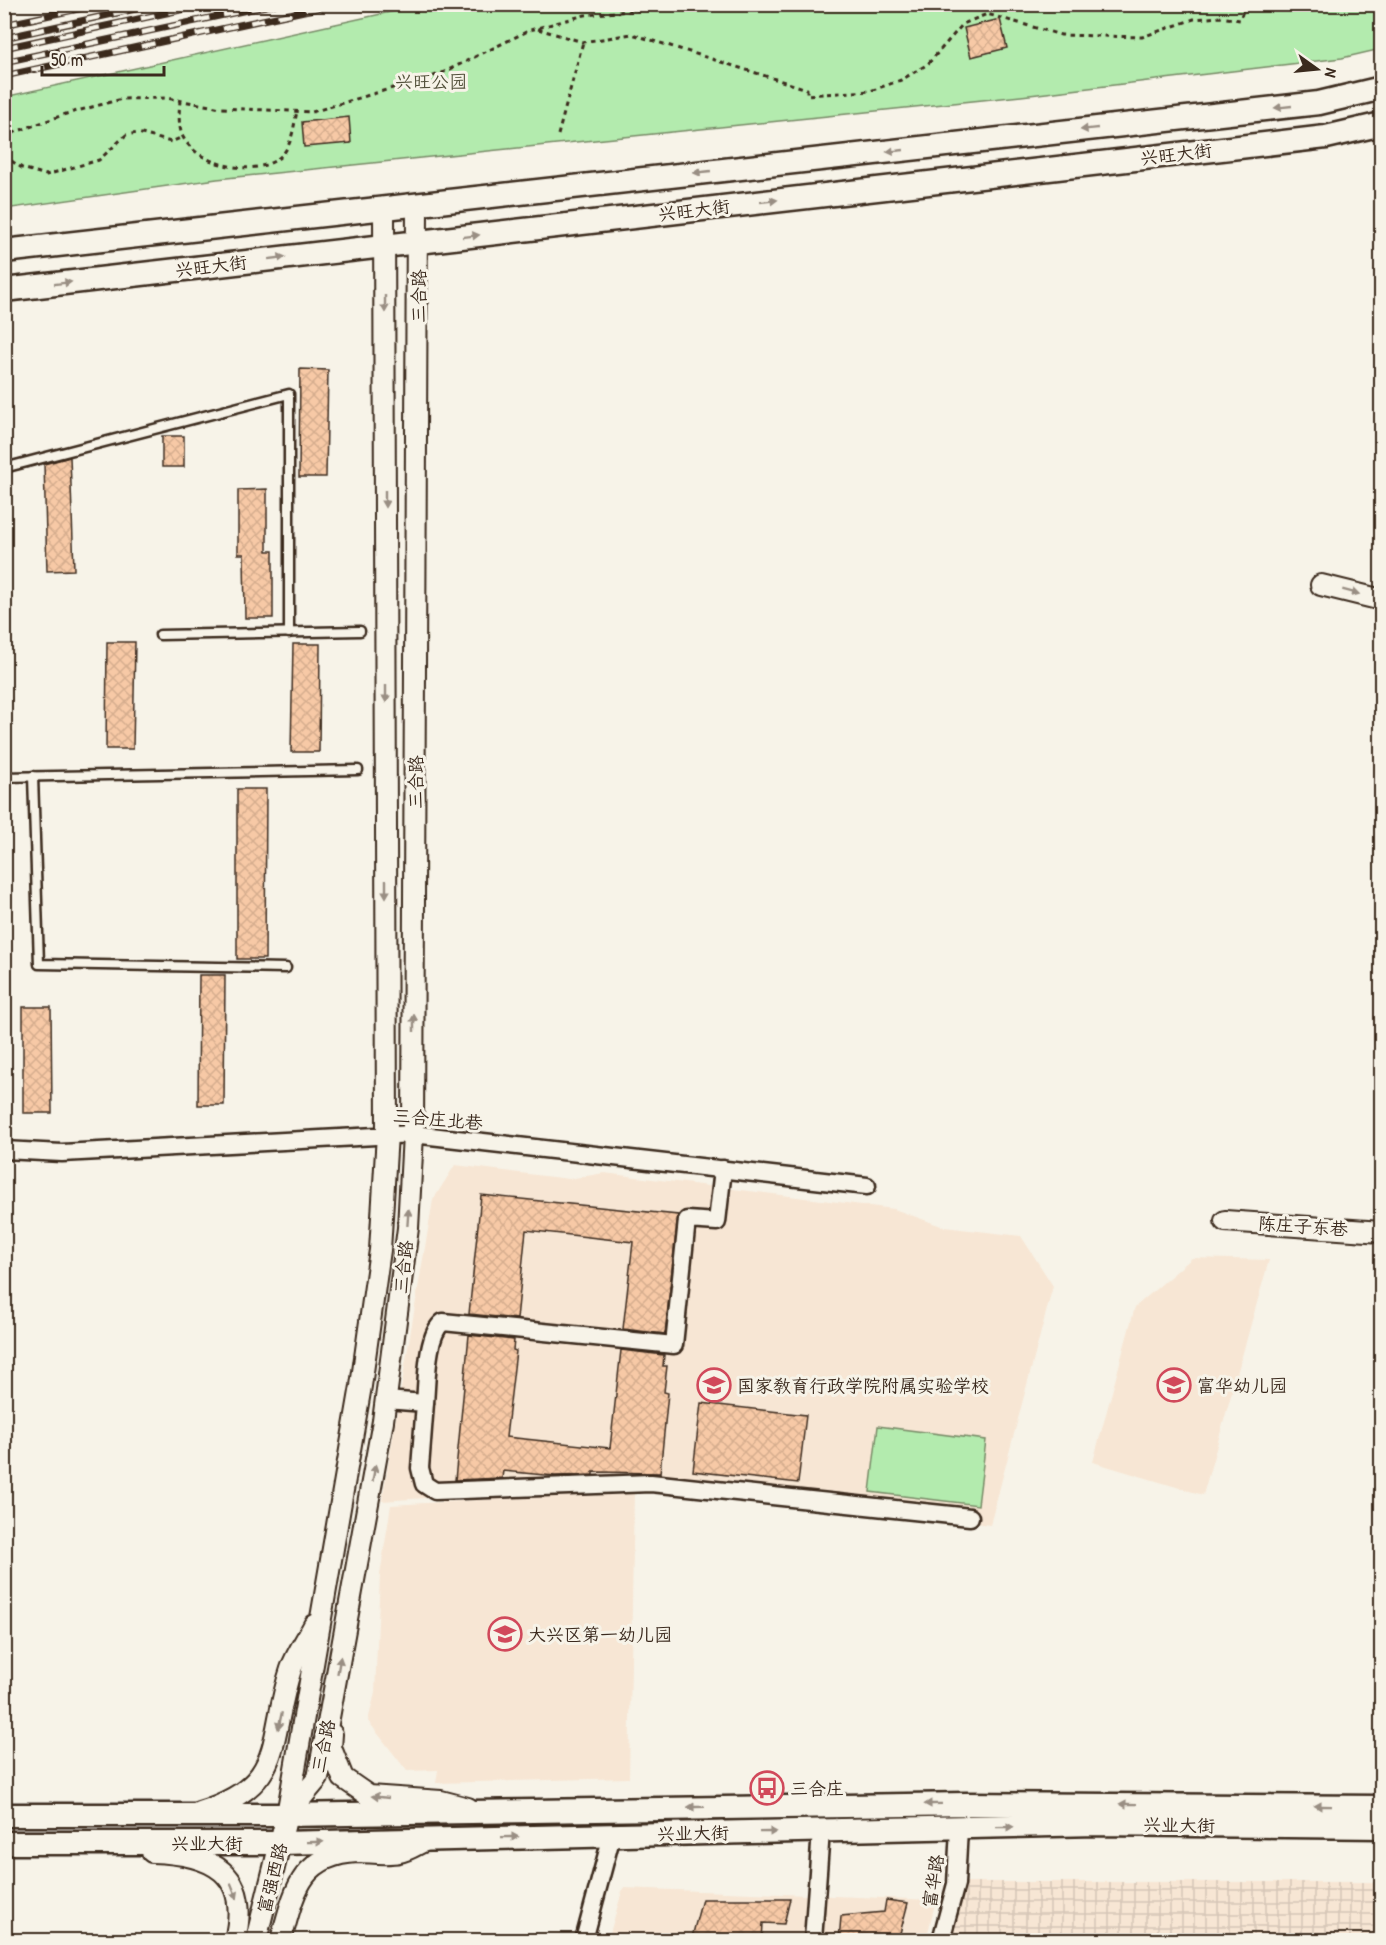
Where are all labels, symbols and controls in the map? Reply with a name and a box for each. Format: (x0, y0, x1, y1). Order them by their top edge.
scale bar (42, 39, 164, 77)
north arrow (1287, 39, 1347, 99)
text: 50 m (51, 47, 83, 72)
text: N (1320, 66, 1343, 80)
park label: 兴旺公园 (395, 69, 467, 94)
one-way arrow (1273, 102, 1292, 112)
one-way arrow (1080, 124, 1099, 134)
street label: 兴旺大街 (1139, 137, 1213, 171)
one-way arrow (886, 146, 905, 155)
one-way arrow (692, 168, 711, 177)
street label: 兴旺大街 (657, 193, 731, 227)
one-way arrow (759, 196, 778, 206)
one-way arrow (461, 231, 480, 240)
street label: 兴旺大街 (174, 249, 248, 283)
one-way arrow (268, 253, 287, 263)
street label: 三合路 (406, 269, 431, 323)
one-way arrow (53, 278, 72, 288)
one-way arrow (380, 295, 390, 314)
one-way arrow (380, 490, 390, 509)
one-way arrow (1342, 588, 1361, 598)
one-way arrow (381, 685, 391, 704)
street label: 三合路 (403, 755, 428, 809)
one-way arrow (381, 880, 391, 899)
one-way arrow (409, 1013, 419, 1032)
street label: 三合庄北巷 (392, 1103, 484, 1135)
one-way arrow (404, 1208, 413, 1227)
street label: 陈庄子东巷 (1257, 1210, 1349, 1242)
street label: 三合路 (388, 1239, 418, 1295)
school or university icon: 国家教育行政学院附属实验学校 (696, 1367, 732, 1403)
school or university icon: 富华幼儿园 (1156, 1367, 1192, 1403)
place label: 国家教育行政学院附属实验学校 (737, 1373, 989, 1398)
place label: 富华幼儿园 (1197, 1373, 1287, 1398)
one-way arrow (369, 1463, 378, 1482)
school or university icon: 大兴区第一幼儿园 (487, 1616, 523, 1652)
place label: 大兴区第一幼儿园 (528, 1622, 672, 1647)
one-way arrow (335, 1655, 344, 1674)
one-way arrow (275, 1712, 284, 1731)
street label: 三合路 (305, 1717, 341, 1775)
bus stop icon: 三合庄 (749, 1770, 785, 1806)
place label: 三合庄 (790, 1776, 844, 1801)
one-way arrow (370, 1792, 389, 1802)
one-way arrow (924, 1799, 943, 1809)
one-way arrow (1119, 1799, 1138, 1808)
one-way arrow (1314, 1801, 1333, 1811)
one-way arrow (687, 1802, 706, 1812)
street label: 兴业大街 (1143, 1812, 1215, 1838)
street label: 兴业大街 (657, 1820, 729, 1846)
one-way arrow (995, 1822, 1014, 1831)
one-way arrow (758, 1827, 777, 1836)
street label: 兴业大街 (171, 1831, 243, 1856)
one-way arrow (500, 1833, 519, 1842)
one-way arrow (305, 1837, 324, 1847)
street label: 富强西路 (251, 1840, 293, 1916)
street label: 富华路 (916, 1852, 950, 1910)
one-way arrow (229, 1882, 239, 1900)

